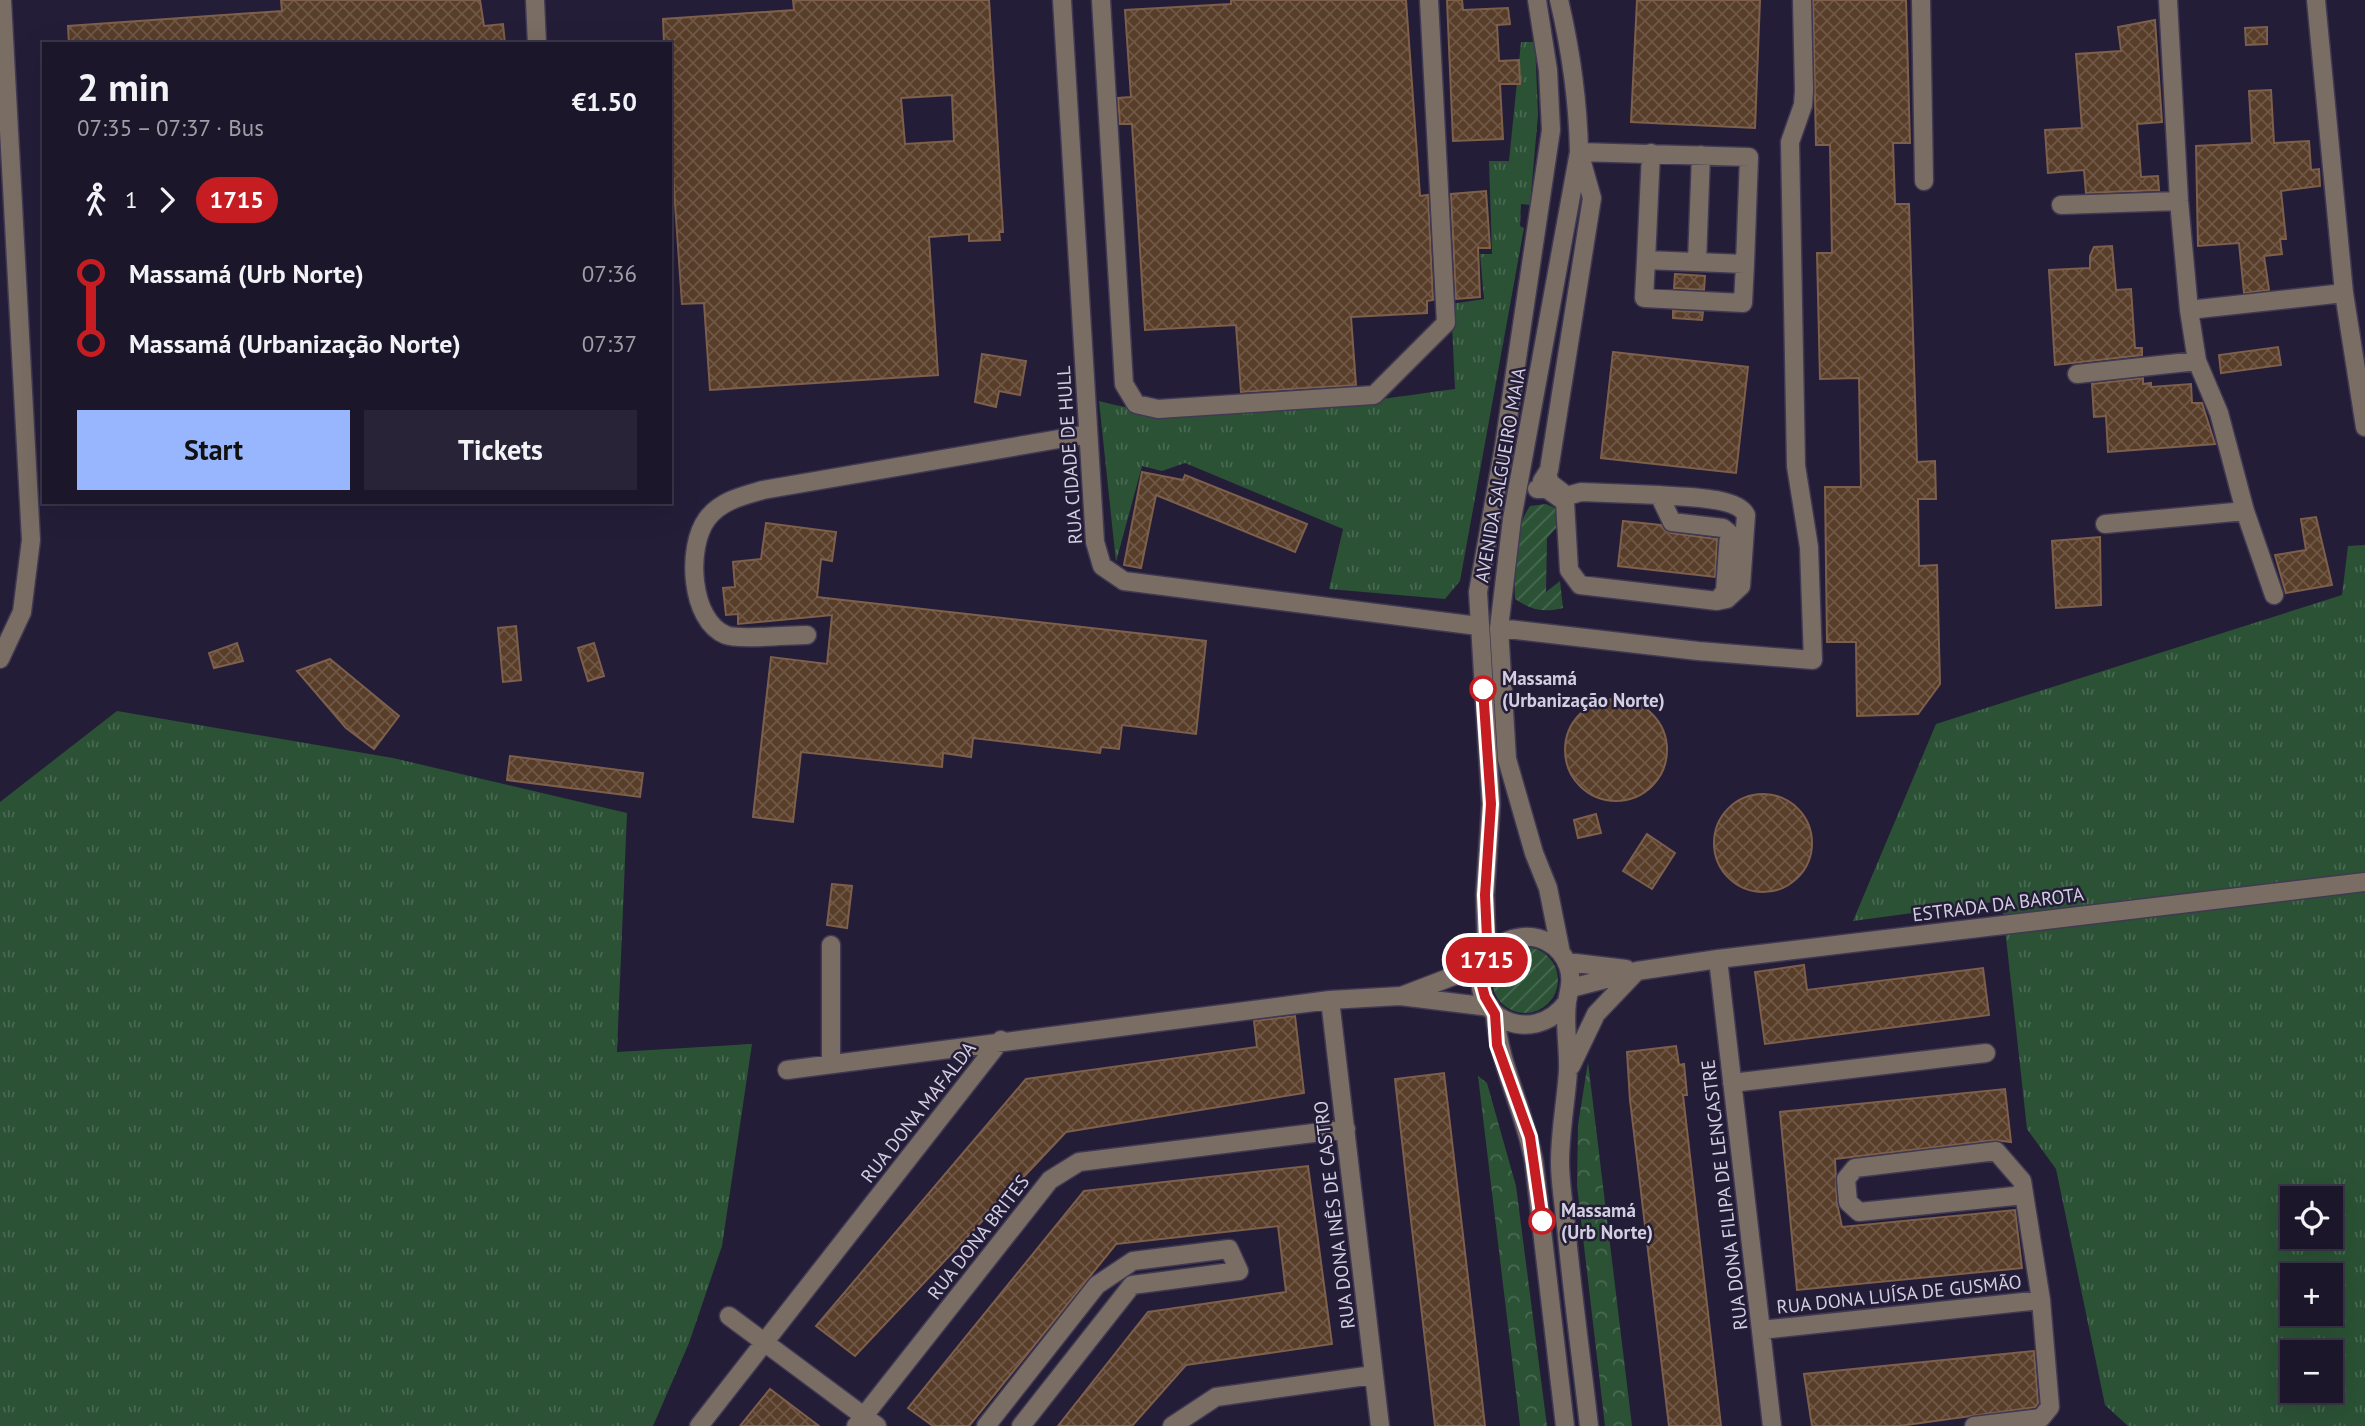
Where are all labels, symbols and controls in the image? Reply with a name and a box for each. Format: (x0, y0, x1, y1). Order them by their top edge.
text: 2 min (77, 62, 170, 111)
text: €1.50 (572, 85, 637, 118)
text: 07:35 – 07:37 · Bus (77, 113, 264, 142)
icon: walk (77, 181, 115, 219)
icon: forward (148, 181, 186, 219)
text: 1715 (210, 184, 264, 215)
text: 1 (125, 185, 138, 214)
text: Massamá (Urb Norte) (129, 257, 364, 290)
text: 07:36 (582, 259, 637, 288)
text: Massamá (Urbanização Norte) (129, 327, 461, 360)
text: 07:37 (582, 329, 637, 358)
street label: RUA CIDADE DE HULL (1051, 365, 1087, 545)
street label: AVENIDA SALGUEIRO MAIA (1469, 366, 1531, 584)
button: Start (77, 410, 350, 490)
button: Tickets (364, 410, 637, 490)
place label: Massamá (Urbanização Norte) (1502, 666, 1665, 712)
marker: Massamá (Urbanização Norte) (1470, 676, 1496, 702)
street label: ESTRADA DA BAROTA (1911, 882, 2085, 926)
line badge: 1715 (1438, 937, 1536, 983)
text: 1715 (1460, 944, 1514, 975)
street label: RUA DONA MAFALDA (855, 1037, 981, 1187)
street label: RUA DONA FILIPA DE LENCASTRE (1695, 1058, 1753, 1332)
street label: RUA DONA INÊS DE CASTRO (1308, 1100, 1360, 1330)
street label: RUA DONA BRITES (922, 1170, 1034, 1304)
map controls (2280, 1186, 2343, 1403)
button: locate (2280, 1186, 2343, 1249)
place label: Massamá (Urb Norte) (1561, 1198, 1653, 1244)
marker: Massamá (Urb Norte) (1529, 1208, 1555, 1234)
button: + (2280, 1263, 2343, 1326)
street label: RUA DONA LUÍSA DE GUSMÃO (1775, 1269, 2023, 1319)
button: − (2280, 1340, 2343, 1403)

